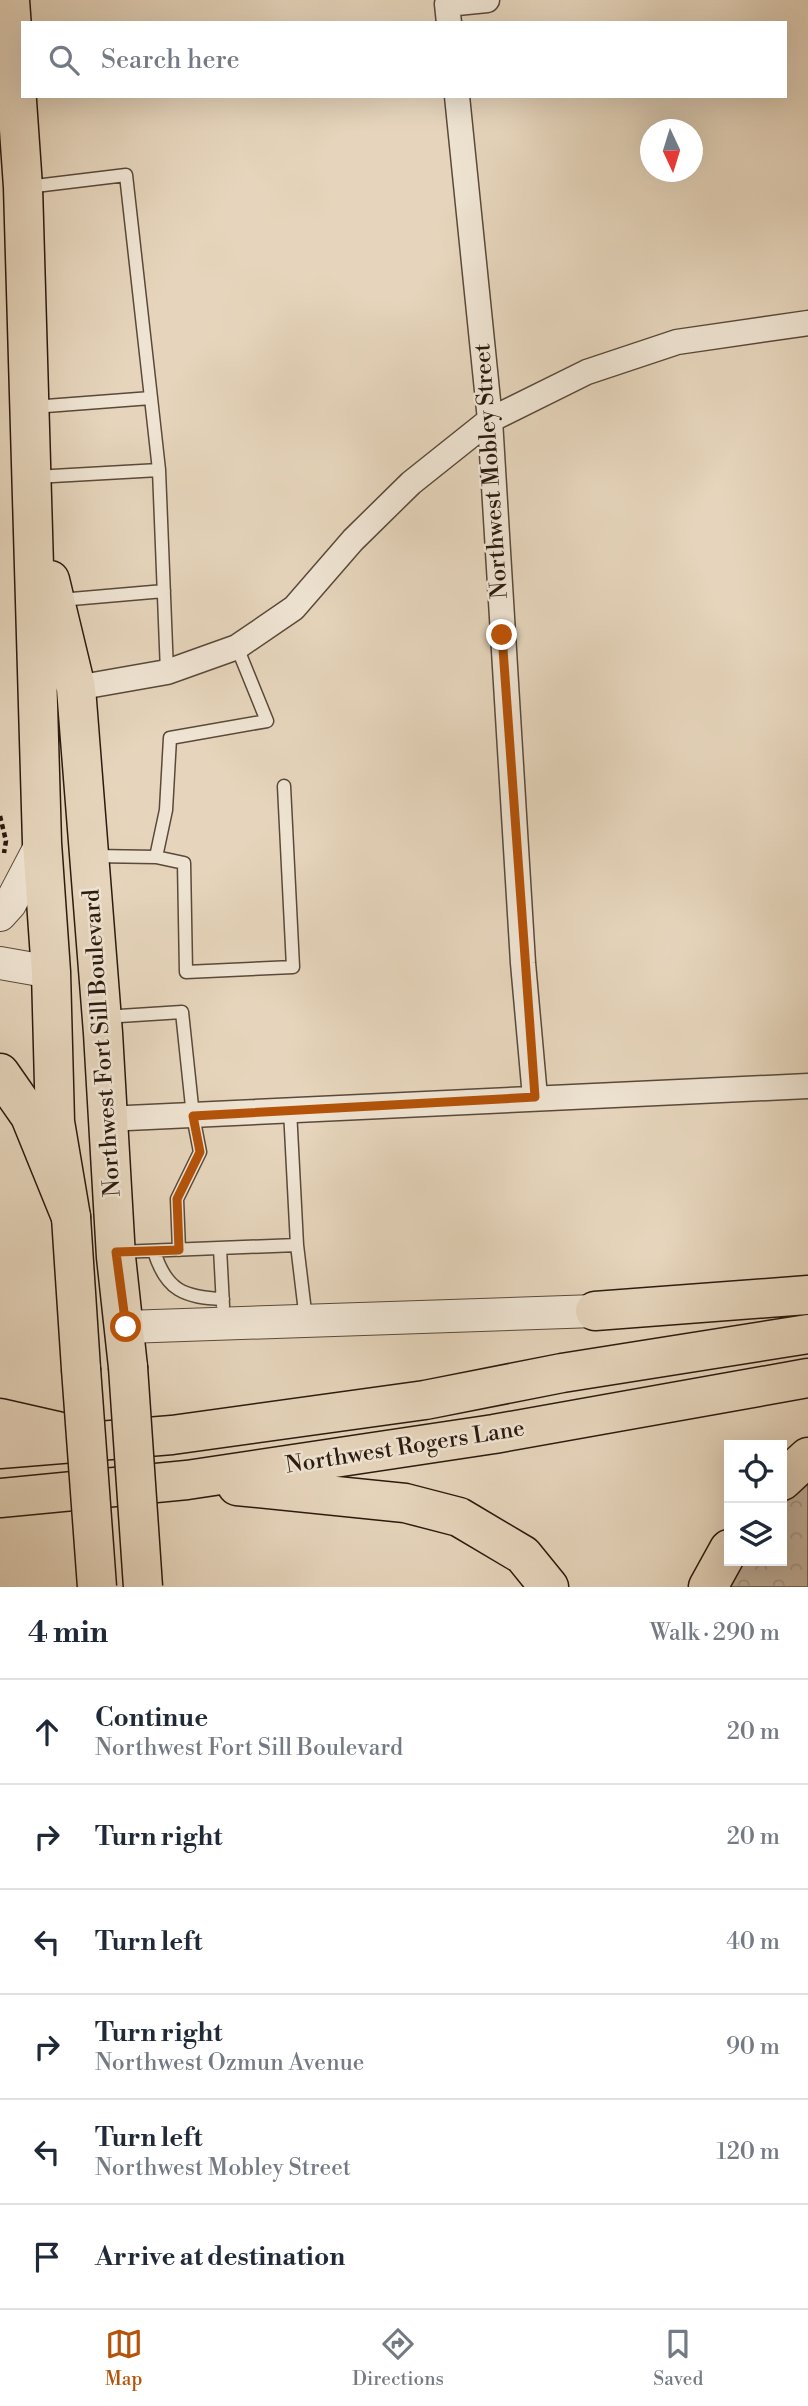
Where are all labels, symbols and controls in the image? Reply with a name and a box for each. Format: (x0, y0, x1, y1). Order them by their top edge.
search box (21, 21, 787, 98)
icon: search (45, 41, 83, 79)
text: Search here (101, 44, 240, 76)
north arrow (640, 119, 703, 182)
street label: Northwest Mobley Street (468, 342, 514, 600)
route end (486, 619, 517, 650)
street label: Northwest Fort Sill Boulevard (77, 888, 127, 1198)
route start (110, 1311, 141, 1342)
street label: Northwest Rogers Lane (283, 1414, 527, 1480)
map controls (724, 1440, 787, 1566)
button: locate (724, 1440, 787, 1503)
button: layers (724, 1503, 787, 1566)
text: 4 min (28, 1614, 108, 1652)
text: Walk · 290 m (650, 1619, 780, 1647)
text: Continue (95, 1702, 208, 1734)
icon: ahead (28, 1713, 66, 1751)
text: 20 m (727, 1718, 780, 1746)
text: Northwest Fort Sill Boulevard (95, 1734, 403, 1762)
icon: right (28, 1818, 66, 1856)
text: Turn right (95, 1821, 223, 1853)
text: 20 m (727, 1823, 780, 1851)
icon: left (28, 1923, 66, 1961)
text: Turn left (95, 1926, 203, 1958)
text: 40 m (726, 1928, 780, 1956)
text: Turn right (95, 2017, 223, 2049)
icon: right (28, 2028, 66, 2066)
text: 90 m (726, 2033, 780, 2061)
text: Northwest Ozmun Avenue (95, 2049, 364, 2077)
text: Turn left (95, 2122, 203, 2154)
icon: left (28, 2133, 66, 2171)
text: 120 m (716, 2138, 780, 2166)
text: Northwest Mobley Street (95, 2154, 351, 2182)
icon: arrive (28, 2238, 66, 2276)
text: Arrive at destination (95, 2241, 345, 2273)
tab: Map (105, 2325, 143, 2391)
tab: Directions (352, 2325, 444, 2391)
tab: Saved (653, 2325, 703, 2391)

